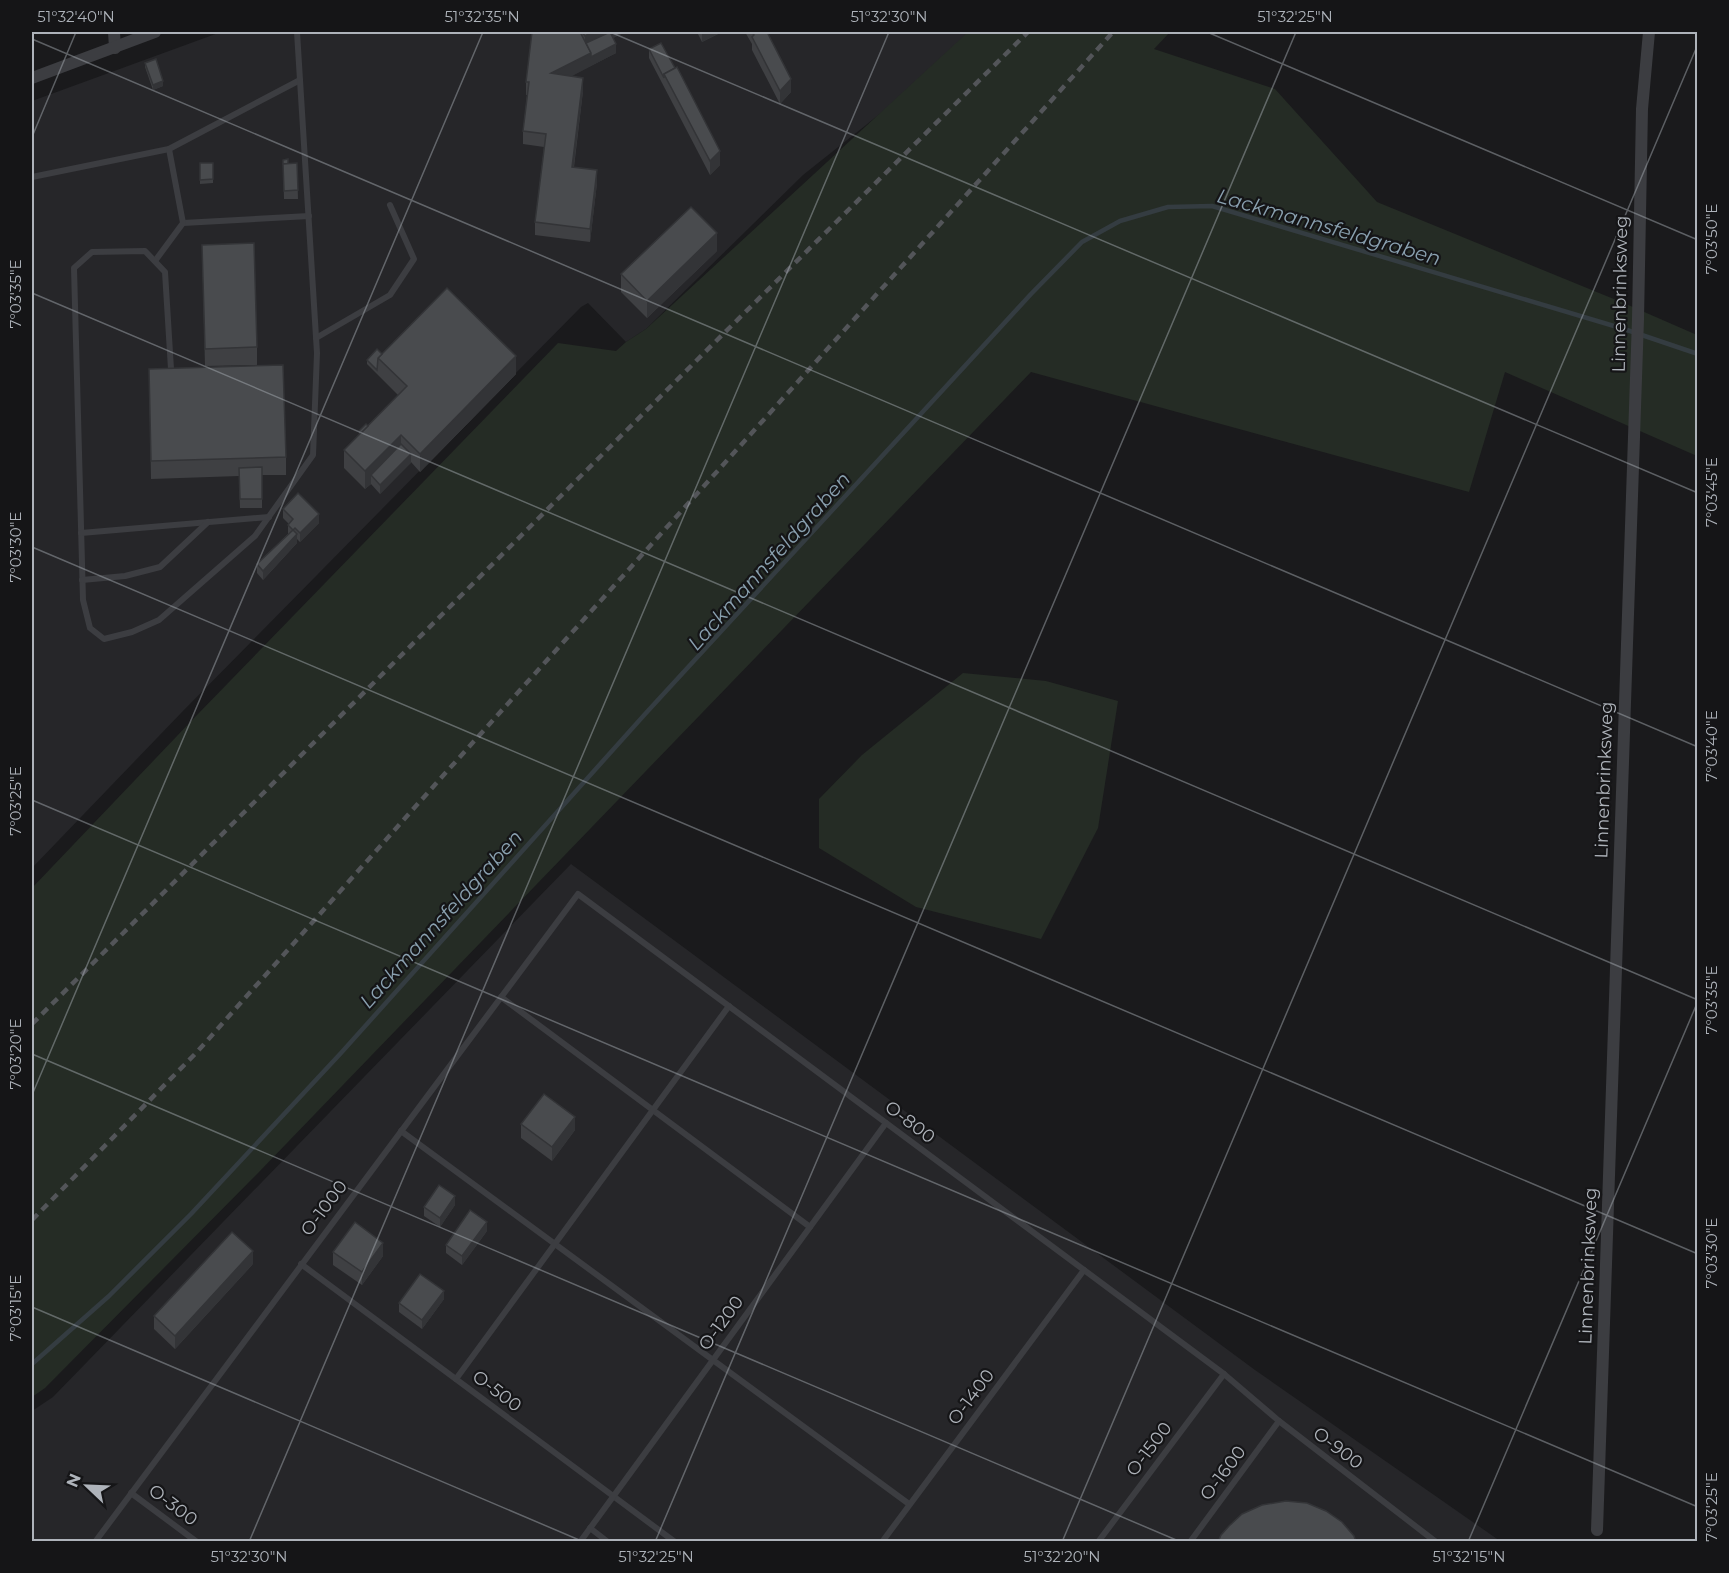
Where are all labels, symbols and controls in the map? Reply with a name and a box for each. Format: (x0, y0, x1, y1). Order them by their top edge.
text: 51°32'40"N (37, 7, 115, 26)
text: 51°32'35"N (444, 7, 520, 26)
text: 51°32'30"N (851, 7, 927, 26)
text: 51°32'25"N (1257, 7, 1333, 26)
water label: Lackmannsfeldgraben (1214, 184, 1444, 270)
text: 7°03'50"E (1702, 204, 1721, 274)
street label: Linnenbrinksweg (1608, 215, 1632, 373)
text: 7°03'35"E (6, 259, 25, 329)
text: 7°03'45"E (1702, 457, 1721, 527)
water label: Lackmannsfeldgraben (683, 467, 855, 655)
text: 7°03'30"E (6, 512, 25, 582)
street label: Linnenbrinksweg (1590, 701, 1618, 859)
text: 7°03'40"E (1702, 710, 1721, 782)
text: 7°03'25"E (6, 766, 25, 836)
water label: Lackmannsfeldgraben (355, 825, 527, 1013)
text: 7°03'35"E (1702, 965, 1721, 1035)
text: 7°03'20"E (6, 1019, 25, 1089)
street label: O-800 (880, 1096, 940, 1148)
street label: O-1000 (296, 1176, 352, 1240)
street label: Linnenbrinksweg (1574, 1187, 1602, 1345)
text: 7°03'30"E (1702, 1218, 1721, 1288)
text: 7°03'15"E (6, 1275, 25, 1341)
street label: O-1200 (694, 1291, 748, 1355)
street label: O-500 (468, 1365, 526, 1417)
street label: O-1400 (943, 1365, 999, 1429)
street label: O-1500 (1121, 1417, 1177, 1481)
street label: O-900 (1309, 1422, 1367, 1474)
street label: O-1600 (1195, 1441, 1251, 1505)
north arrow (57, 1456, 117, 1516)
text: N (62, 1471, 85, 1490)
text: 7°03'25"E (1702, 1472, 1721, 1542)
street label: O-300 (144, 1479, 202, 1531)
text: 51°32'30"N (211, 1547, 287, 1566)
text: 51°32'25"N (618, 1547, 694, 1566)
text: 51°32'20"N (1023, 1547, 1101, 1566)
text: 51°32'15"N (1433, 1547, 1505, 1566)

